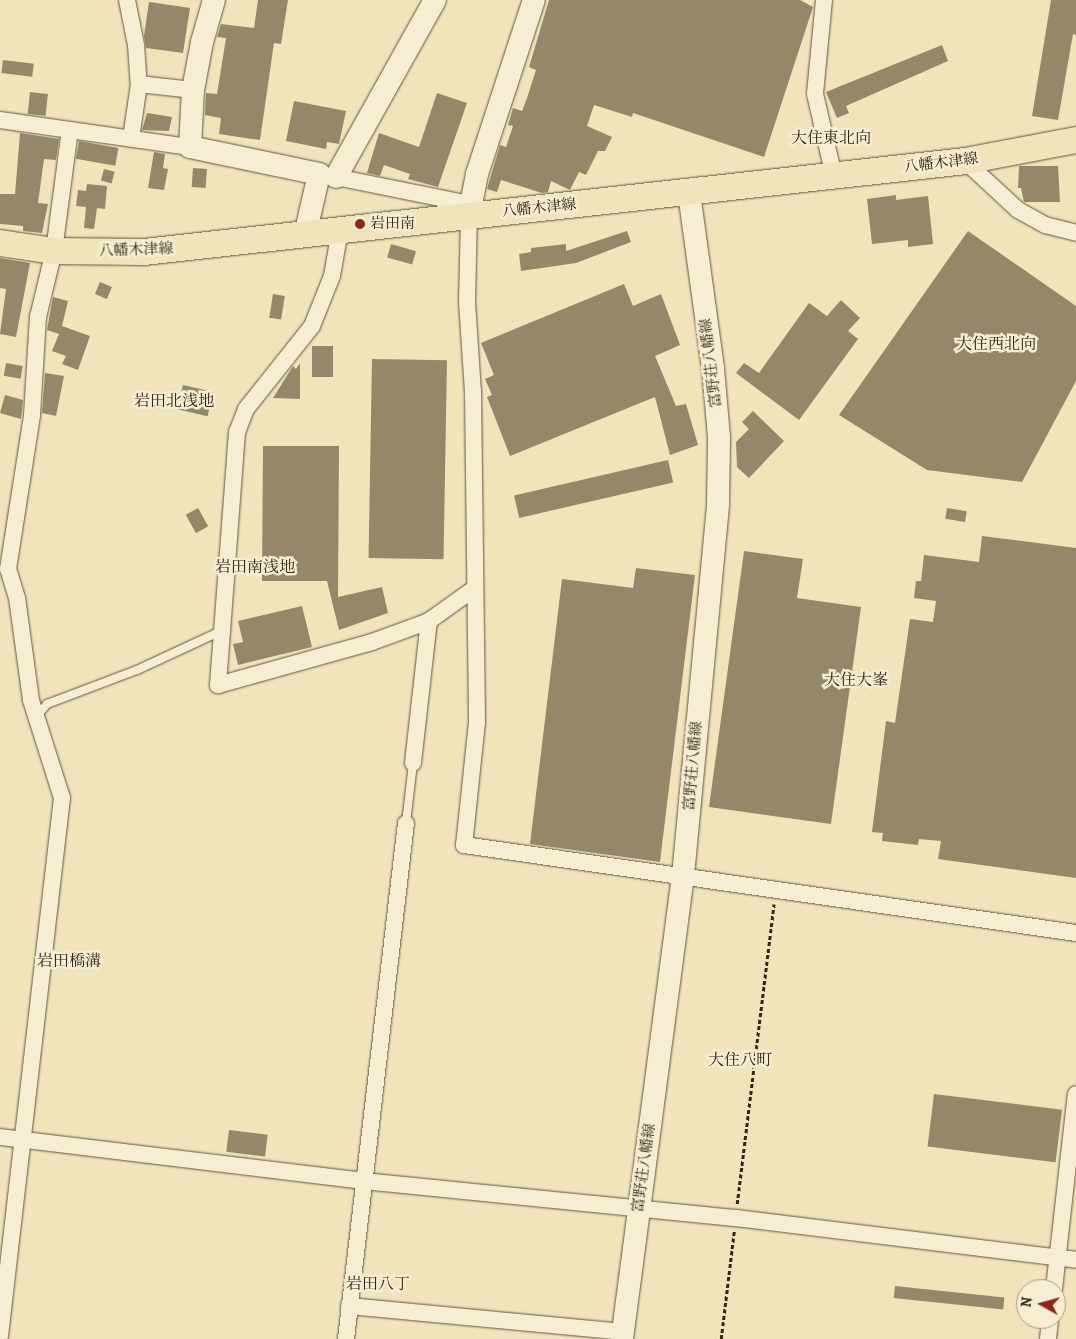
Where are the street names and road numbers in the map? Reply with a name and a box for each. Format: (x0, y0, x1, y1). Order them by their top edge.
street label: 八幡木津線 (903, 149, 979, 177)
street label: 八幡木津線 (501, 195, 577, 221)
street label: 八幡木津線 (98, 240, 174, 260)
street label: 富野荘八幡線 (697, 317, 725, 409)
street label: 富野荘八幡線 (680, 720, 706, 812)
street label: 富野荘八幡線 (629, 1122, 659, 1214)

